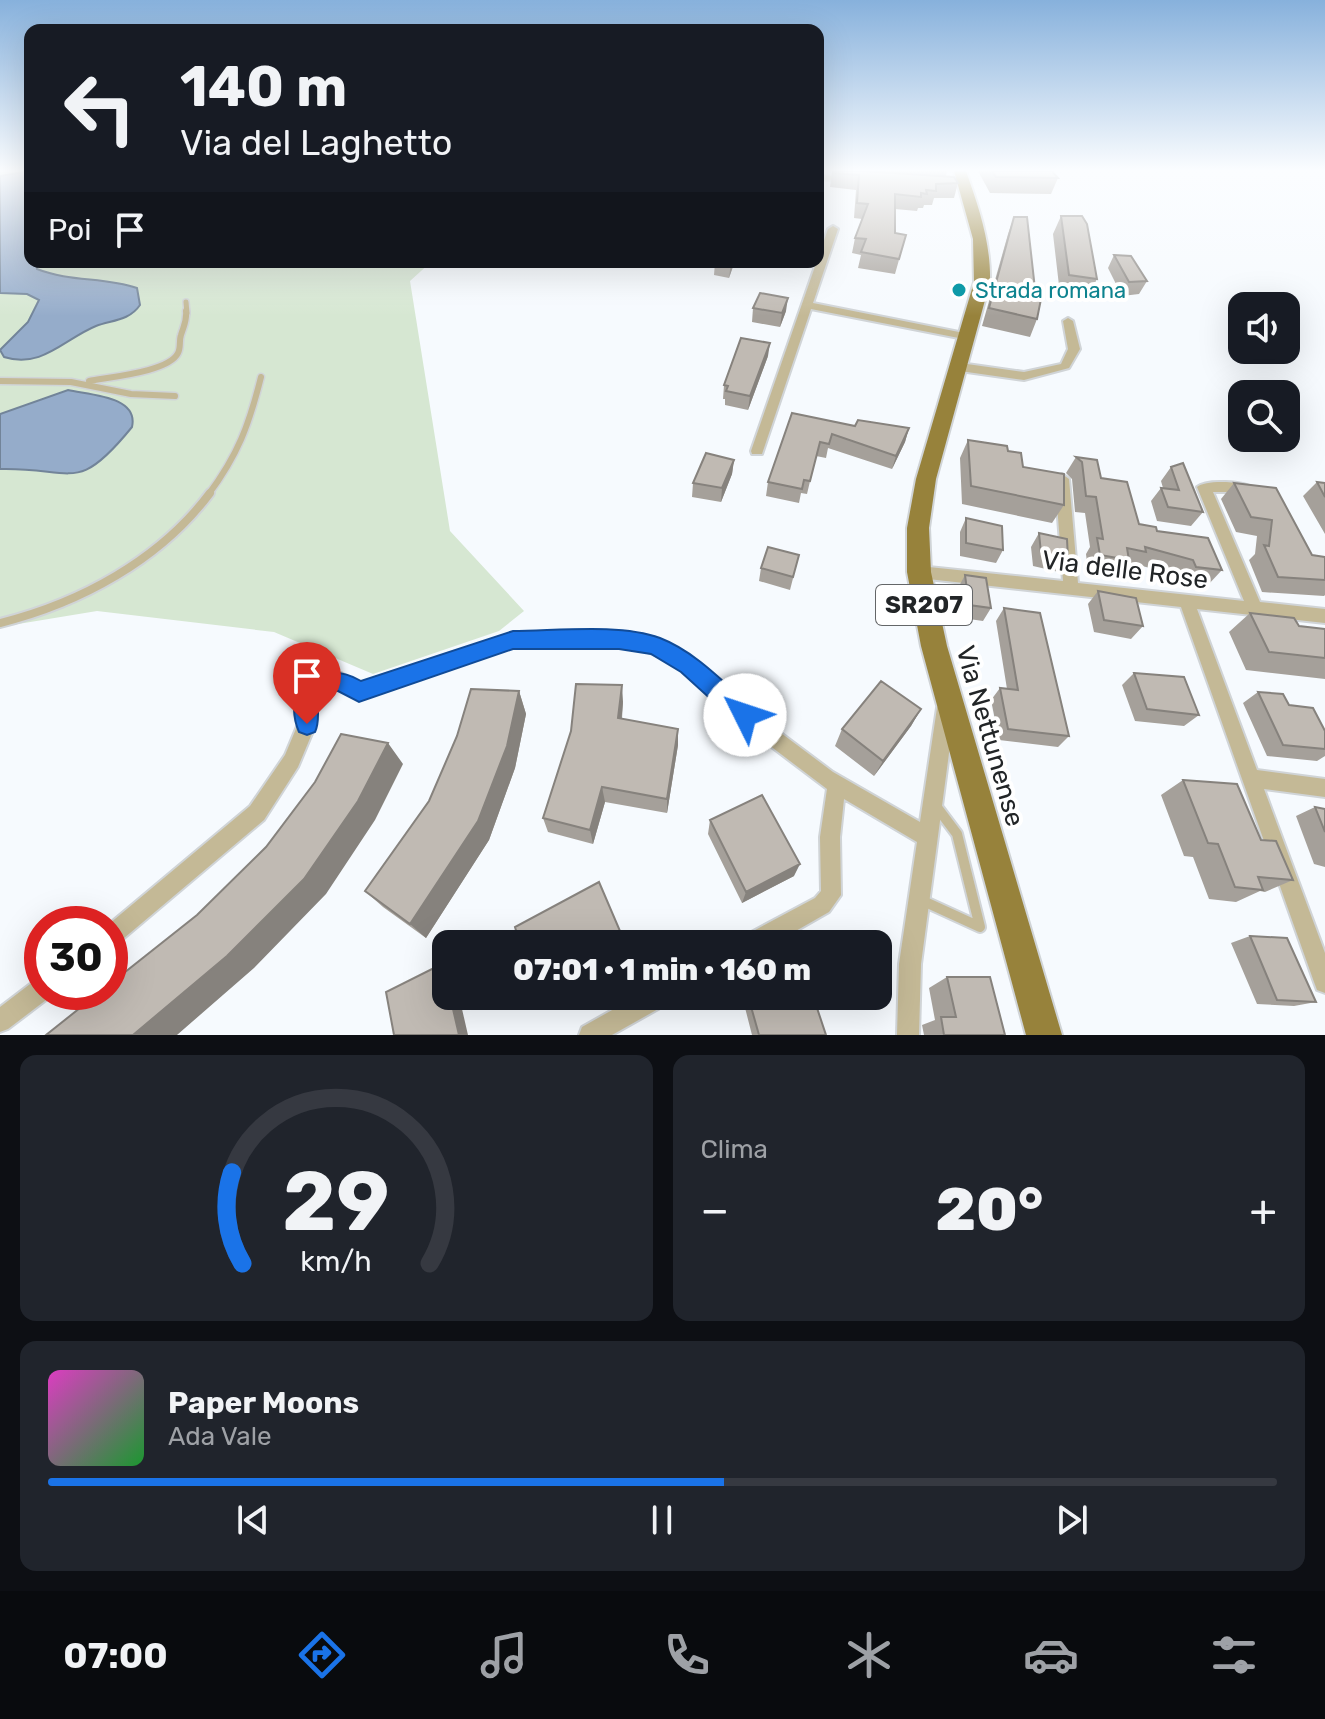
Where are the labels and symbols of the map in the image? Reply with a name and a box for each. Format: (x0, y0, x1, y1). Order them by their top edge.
place label: Strada romana (975, 277, 1126, 304)
marker: Strada romana (950, 281, 968, 299)
street label: Via delle Rose (1040, 544, 1210, 596)
road number: SR207 (876, 585, 972, 625)
pin (273, 642, 341, 724)
street label: Via Nettunense (949, 642, 1031, 830)
position arrow (703, 673, 787, 757)
speed limit sign: 30 (24, 906, 128, 1010)

